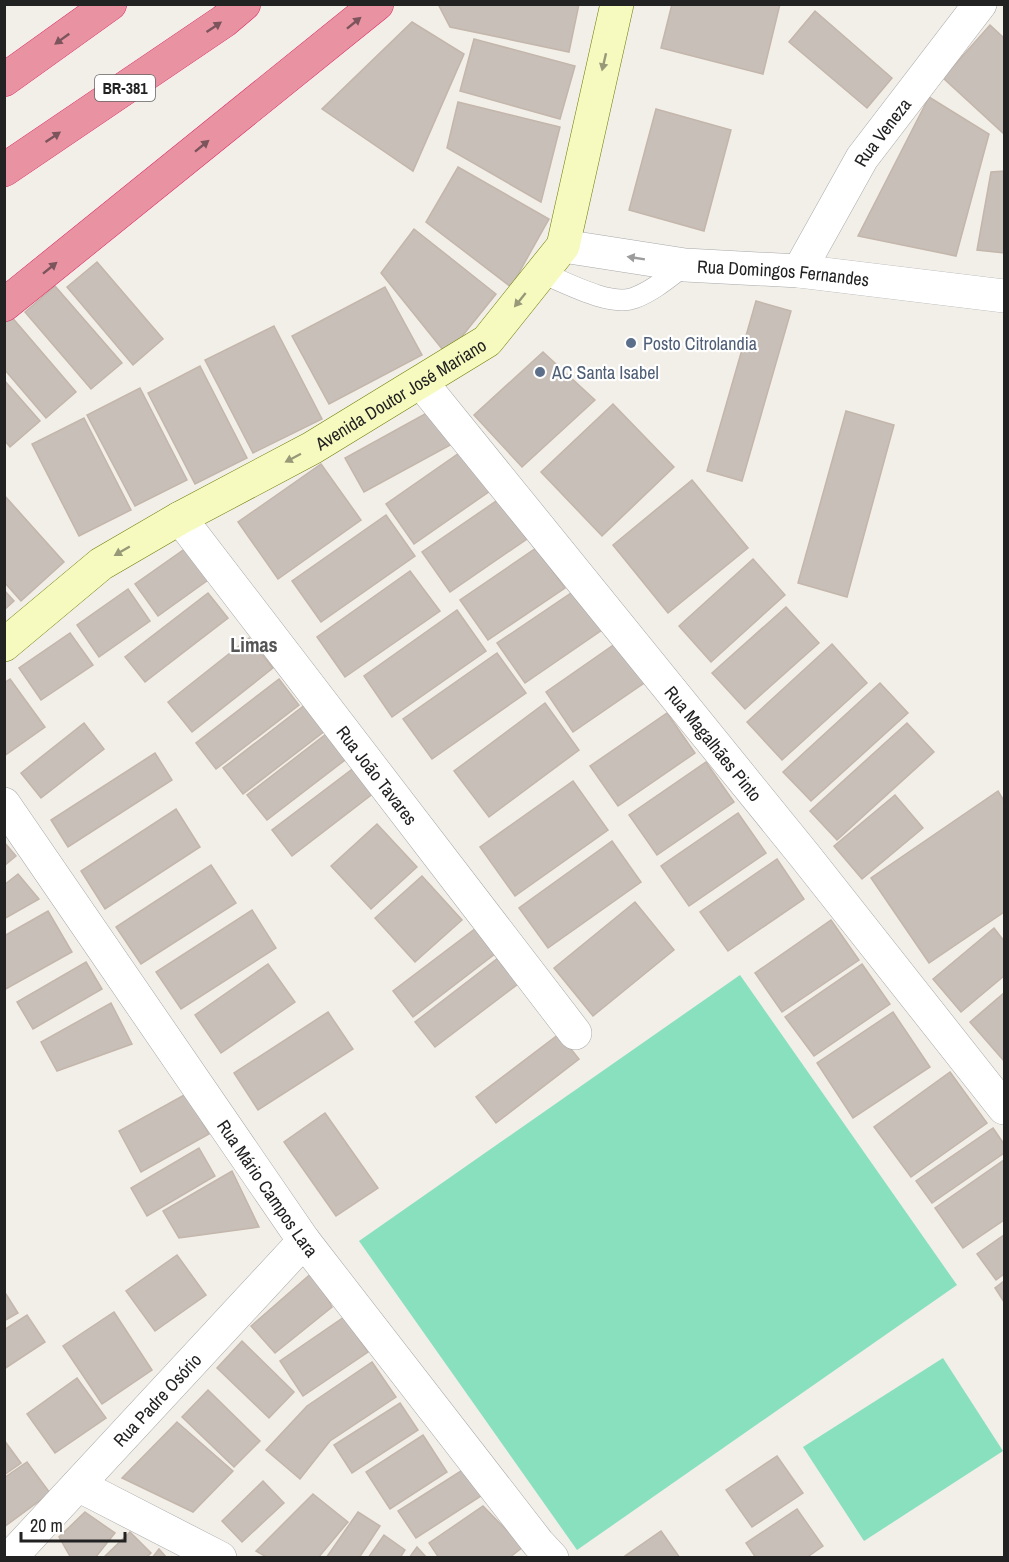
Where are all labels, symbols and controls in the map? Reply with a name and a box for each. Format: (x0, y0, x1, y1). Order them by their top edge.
one-way arrow (346, 17, 362, 30)
one-way arrow (206, 21, 222, 33)
one-way arrow (55, 32, 70, 44)
one-way arrow (599, 52, 608, 71)
road number: BR-381 (95, 75, 155, 101)
street label: Rua Veneza (847, 93, 916, 171)
one-way arrow (45, 132, 61, 143)
one-way arrow (194, 139, 210, 152)
one-way arrow (626, 253, 645, 262)
street label: Rua Domingos Fernandes (697, 253, 871, 292)
one-way arrow (42, 261, 58, 274)
one-way arrow (514, 292, 527, 307)
place label: Posto Citrolandia (643, 331, 757, 356)
street label: Avenida Doutor José Mariano (310, 332, 491, 456)
marker: Posto Citrolandia (624, 336, 638, 350)
place label: AC Santa Isabel (551, 360, 659, 385)
marker: AC Santa Isabel (533, 365, 547, 379)
one-way arrow (285, 453, 302, 463)
one-way arrow (114, 546, 130, 557)
district label: Limas (230, 631, 278, 658)
street label: Rua Magalhães Pinto (659, 680, 768, 806)
street label: Rua João Tavares (331, 720, 423, 830)
street label: Rua Mário Campos Lara (212, 1114, 324, 1262)
street label: Rua Padre Osório (107, 1347, 207, 1452)
scale bar (21, 1505, 124, 1543)
text: 20 m (30, 1513, 63, 1538)

